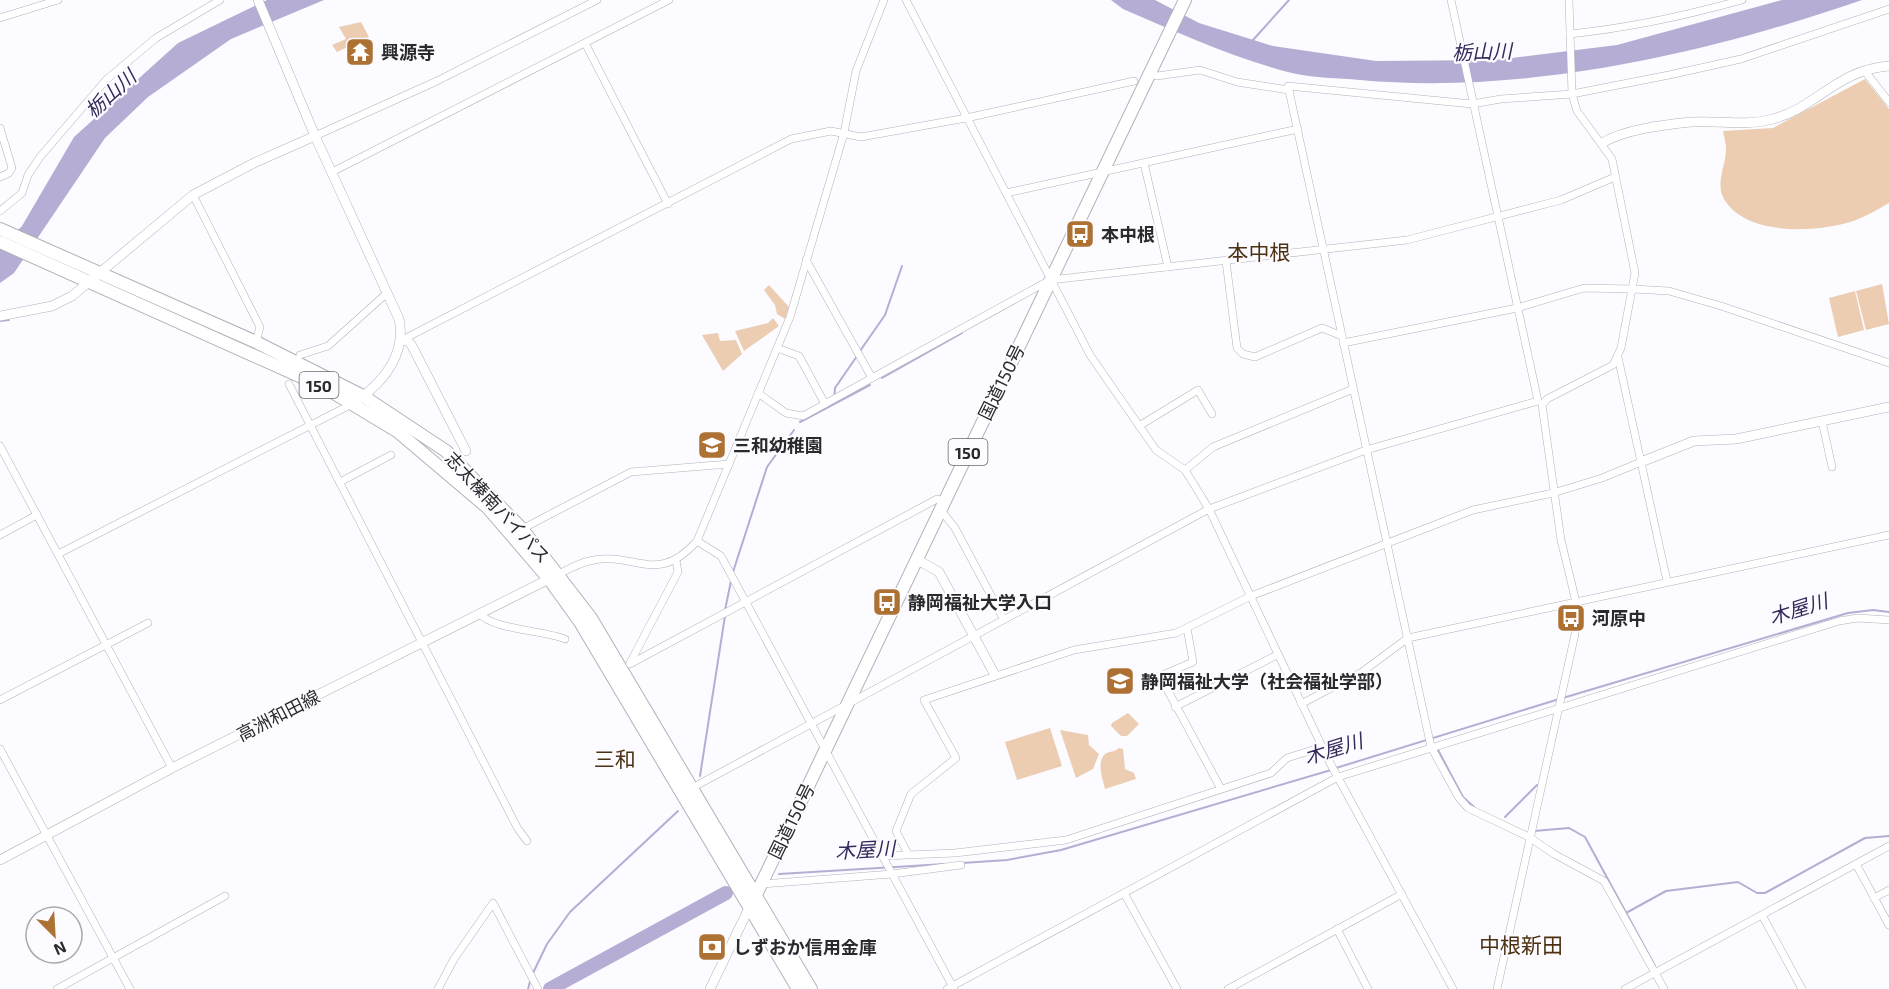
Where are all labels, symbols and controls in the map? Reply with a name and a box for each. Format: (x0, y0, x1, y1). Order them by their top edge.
temple icon: 興源寺 (344, 36, 376, 68)
water label: 栃山川 (1452, 38, 1514, 64)
place label: 興源寺 (381, 41, 435, 63)
water label: 栃山川 (80, 63, 142, 122)
bus stop icon: 本中根 (1064, 218, 1096, 250)
place label: 本中根 (1101, 223, 1155, 245)
district label: 本中根 (1228, 239, 1291, 264)
street label: 国道150号 (973, 340, 1029, 424)
road number: 150 (300, 372, 338, 398)
school or university icon: 三和幼稚園 (696, 429, 728, 461)
place label: 三和幼稚園 (733, 434, 823, 456)
road number: 150 (948, 439, 988, 465)
street label: 志太榛南バイパス (441, 447, 555, 567)
bus stop icon: 静岡福祉大学入口 (871, 586, 903, 618)
water label: 木屋川 (1766, 587, 1832, 628)
place label: 静岡福祉大学入口 (908, 591, 1052, 613)
bus stop icon: 河原中 (1555, 602, 1587, 634)
place label: 河原中 (1592, 607, 1646, 629)
school or university icon: 静岡福祉大学（社会福祉学部） (1104, 665, 1136, 697)
place label: 静岡福祉大学（社会福祉学部） (1141, 670, 1393, 692)
street label: 高洲和田線 (233, 685, 323, 745)
water label: 木屋川 (1301, 727, 1367, 768)
district label: 三和 (594, 746, 636, 771)
street label: 国道150号 (763, 779, 819, 863)
water label: 木屋川 (834, 835, 898, 863)
north arrow (24, 905, 84, 965)
bank icon: しずおか信用金庫 (696, 931, 728, 963)
district label: 中根新田 (1479, 932, 1563, 957)
place label: しずおか信用金庫 (733, 936, 877, 958)
text: N (51, 938, 69, 960)

